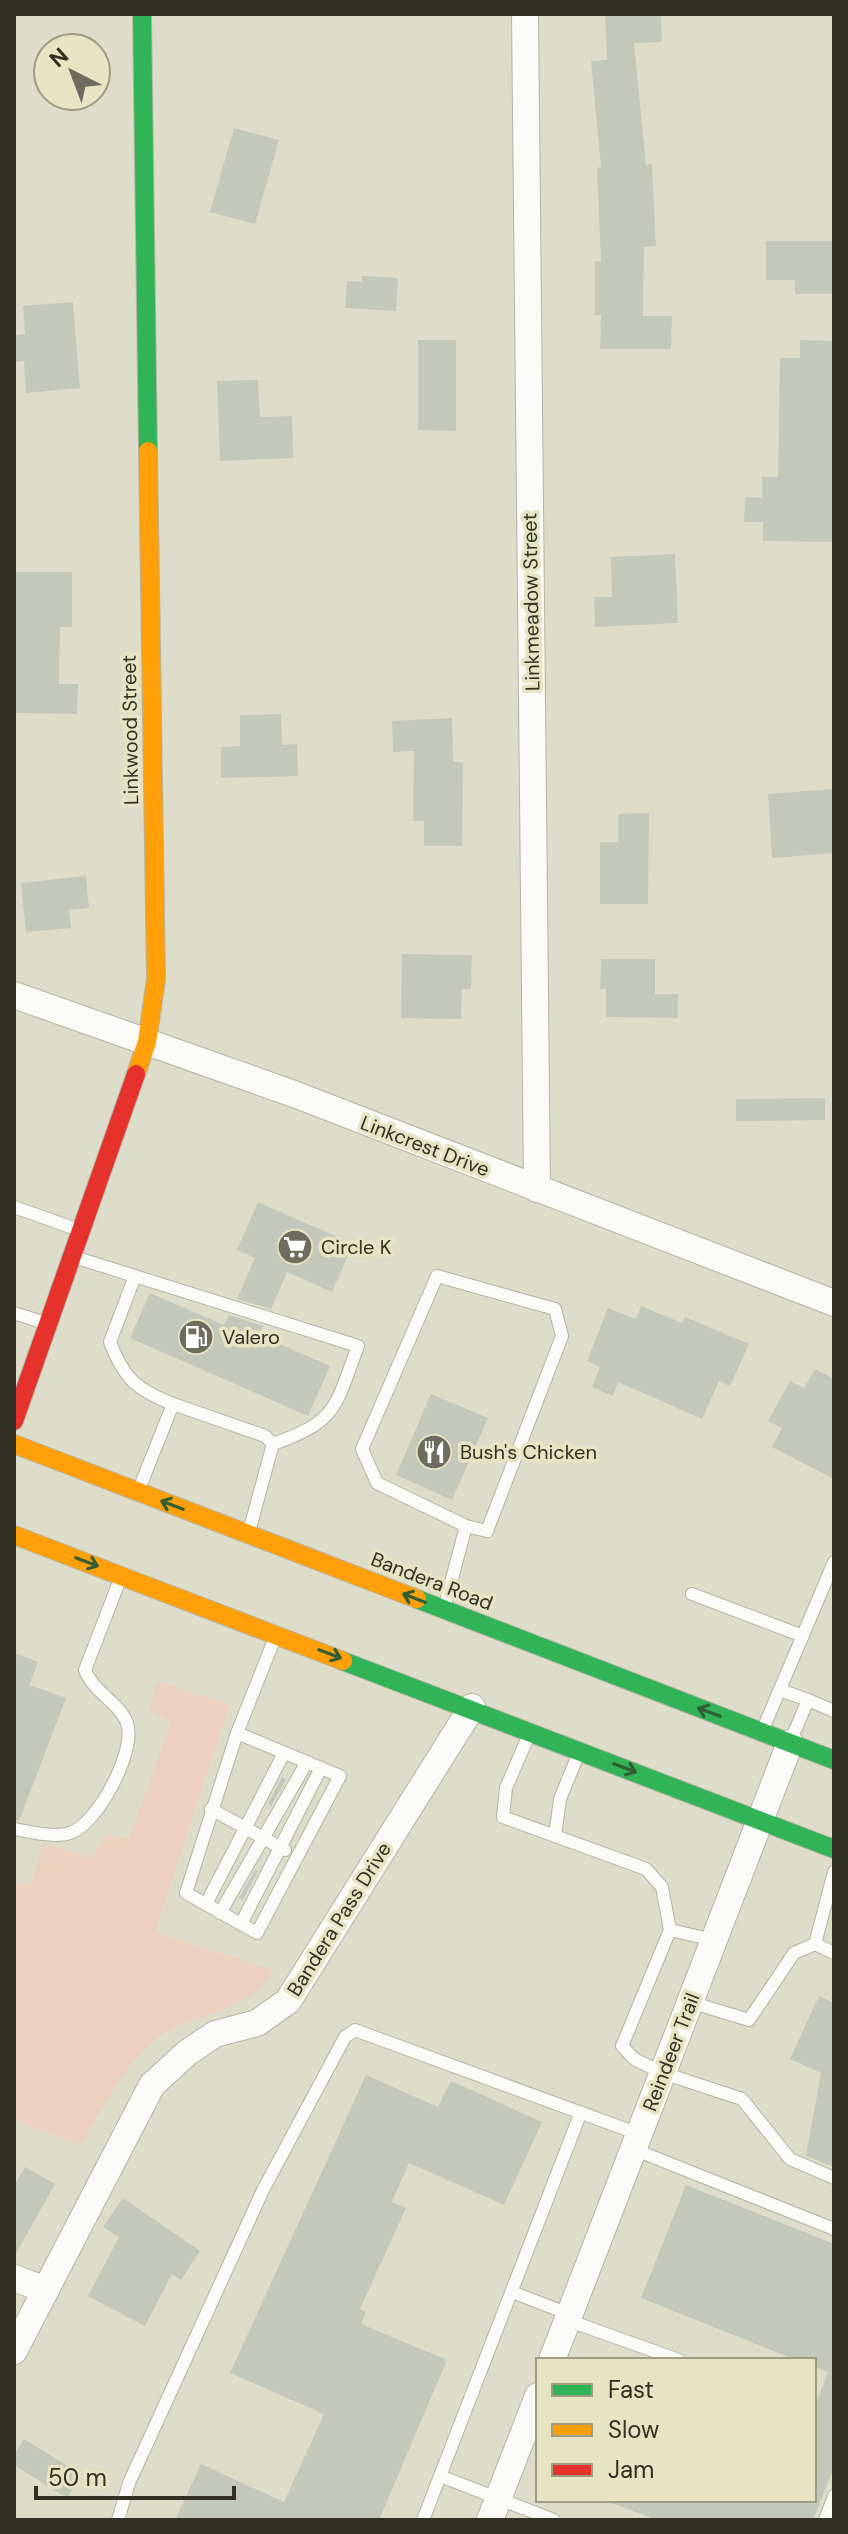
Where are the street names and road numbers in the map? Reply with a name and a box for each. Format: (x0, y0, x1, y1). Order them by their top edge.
street label: Linkmeadow Street (516, 513, 546, 691)
street label: Linkwood Street (116, 655, 144, 805)
street label: Linkcrest Drive (357, 1109, 493, 1183)
street label: Bandera Road (367, 1546, 497, 1616)
street label: Bandera Pass Drive (281, 1837, 397, 2001)
street label: Reindeer Trail (637, 1989, 705, 2115)

